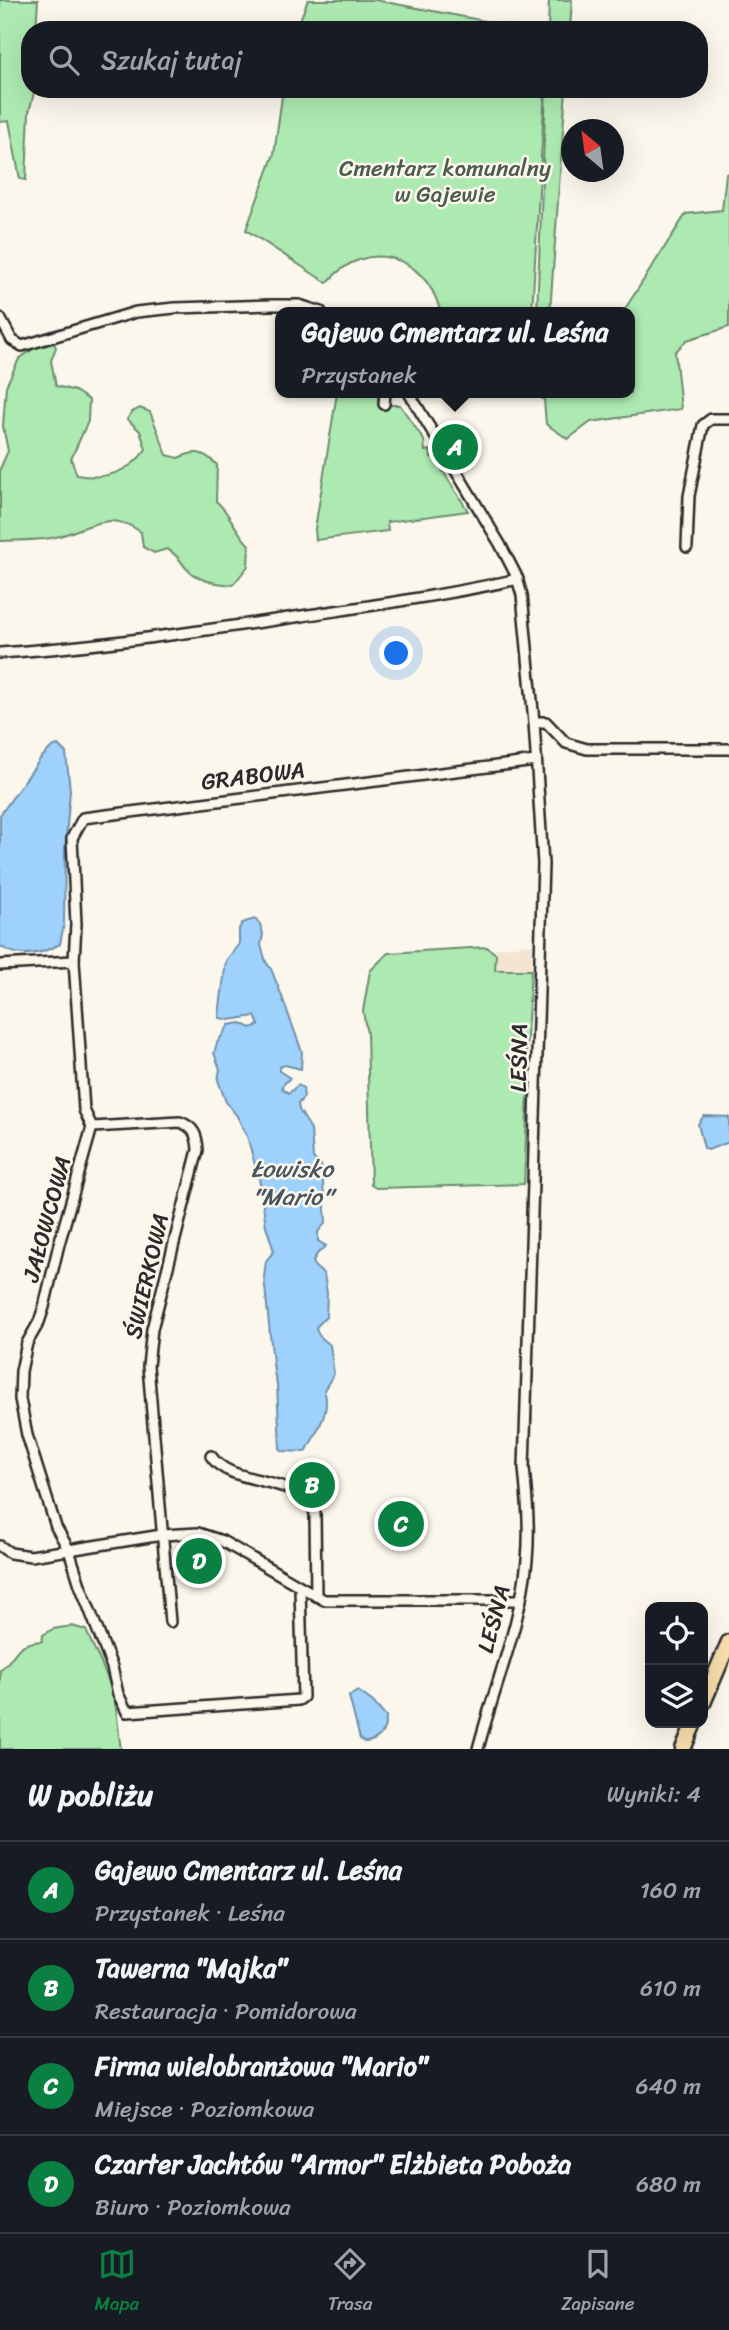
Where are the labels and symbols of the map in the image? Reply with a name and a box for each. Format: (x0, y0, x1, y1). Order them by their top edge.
north arrow (561, 119, 624, 182)
park label: Cmentarz komunalny w Gajewie (339, 148, 551, 215)
pin: A (432, 421, 478, 473)
your location (379, 636, 413, 670)
street label: GRABOWA (199, 749, 307, 803)
street label: LEŚNA (498, 1023, 540, 1093)
water label: Łowisko "Mario" (251, 1148, 338, 1218)
street label: JAŁOWCOWA (10, 1151, 84, 1288)
street label: ŚWIERKOWA (113, 1209, 181, 1343)
pin: B (289, 1459, 335, 1511)
pin: C (378, 1498, 424, 1550)
pin: D (176, 1535, 222, 1587)
street label: LEŚNA (465, 1580, 523, 1658)

